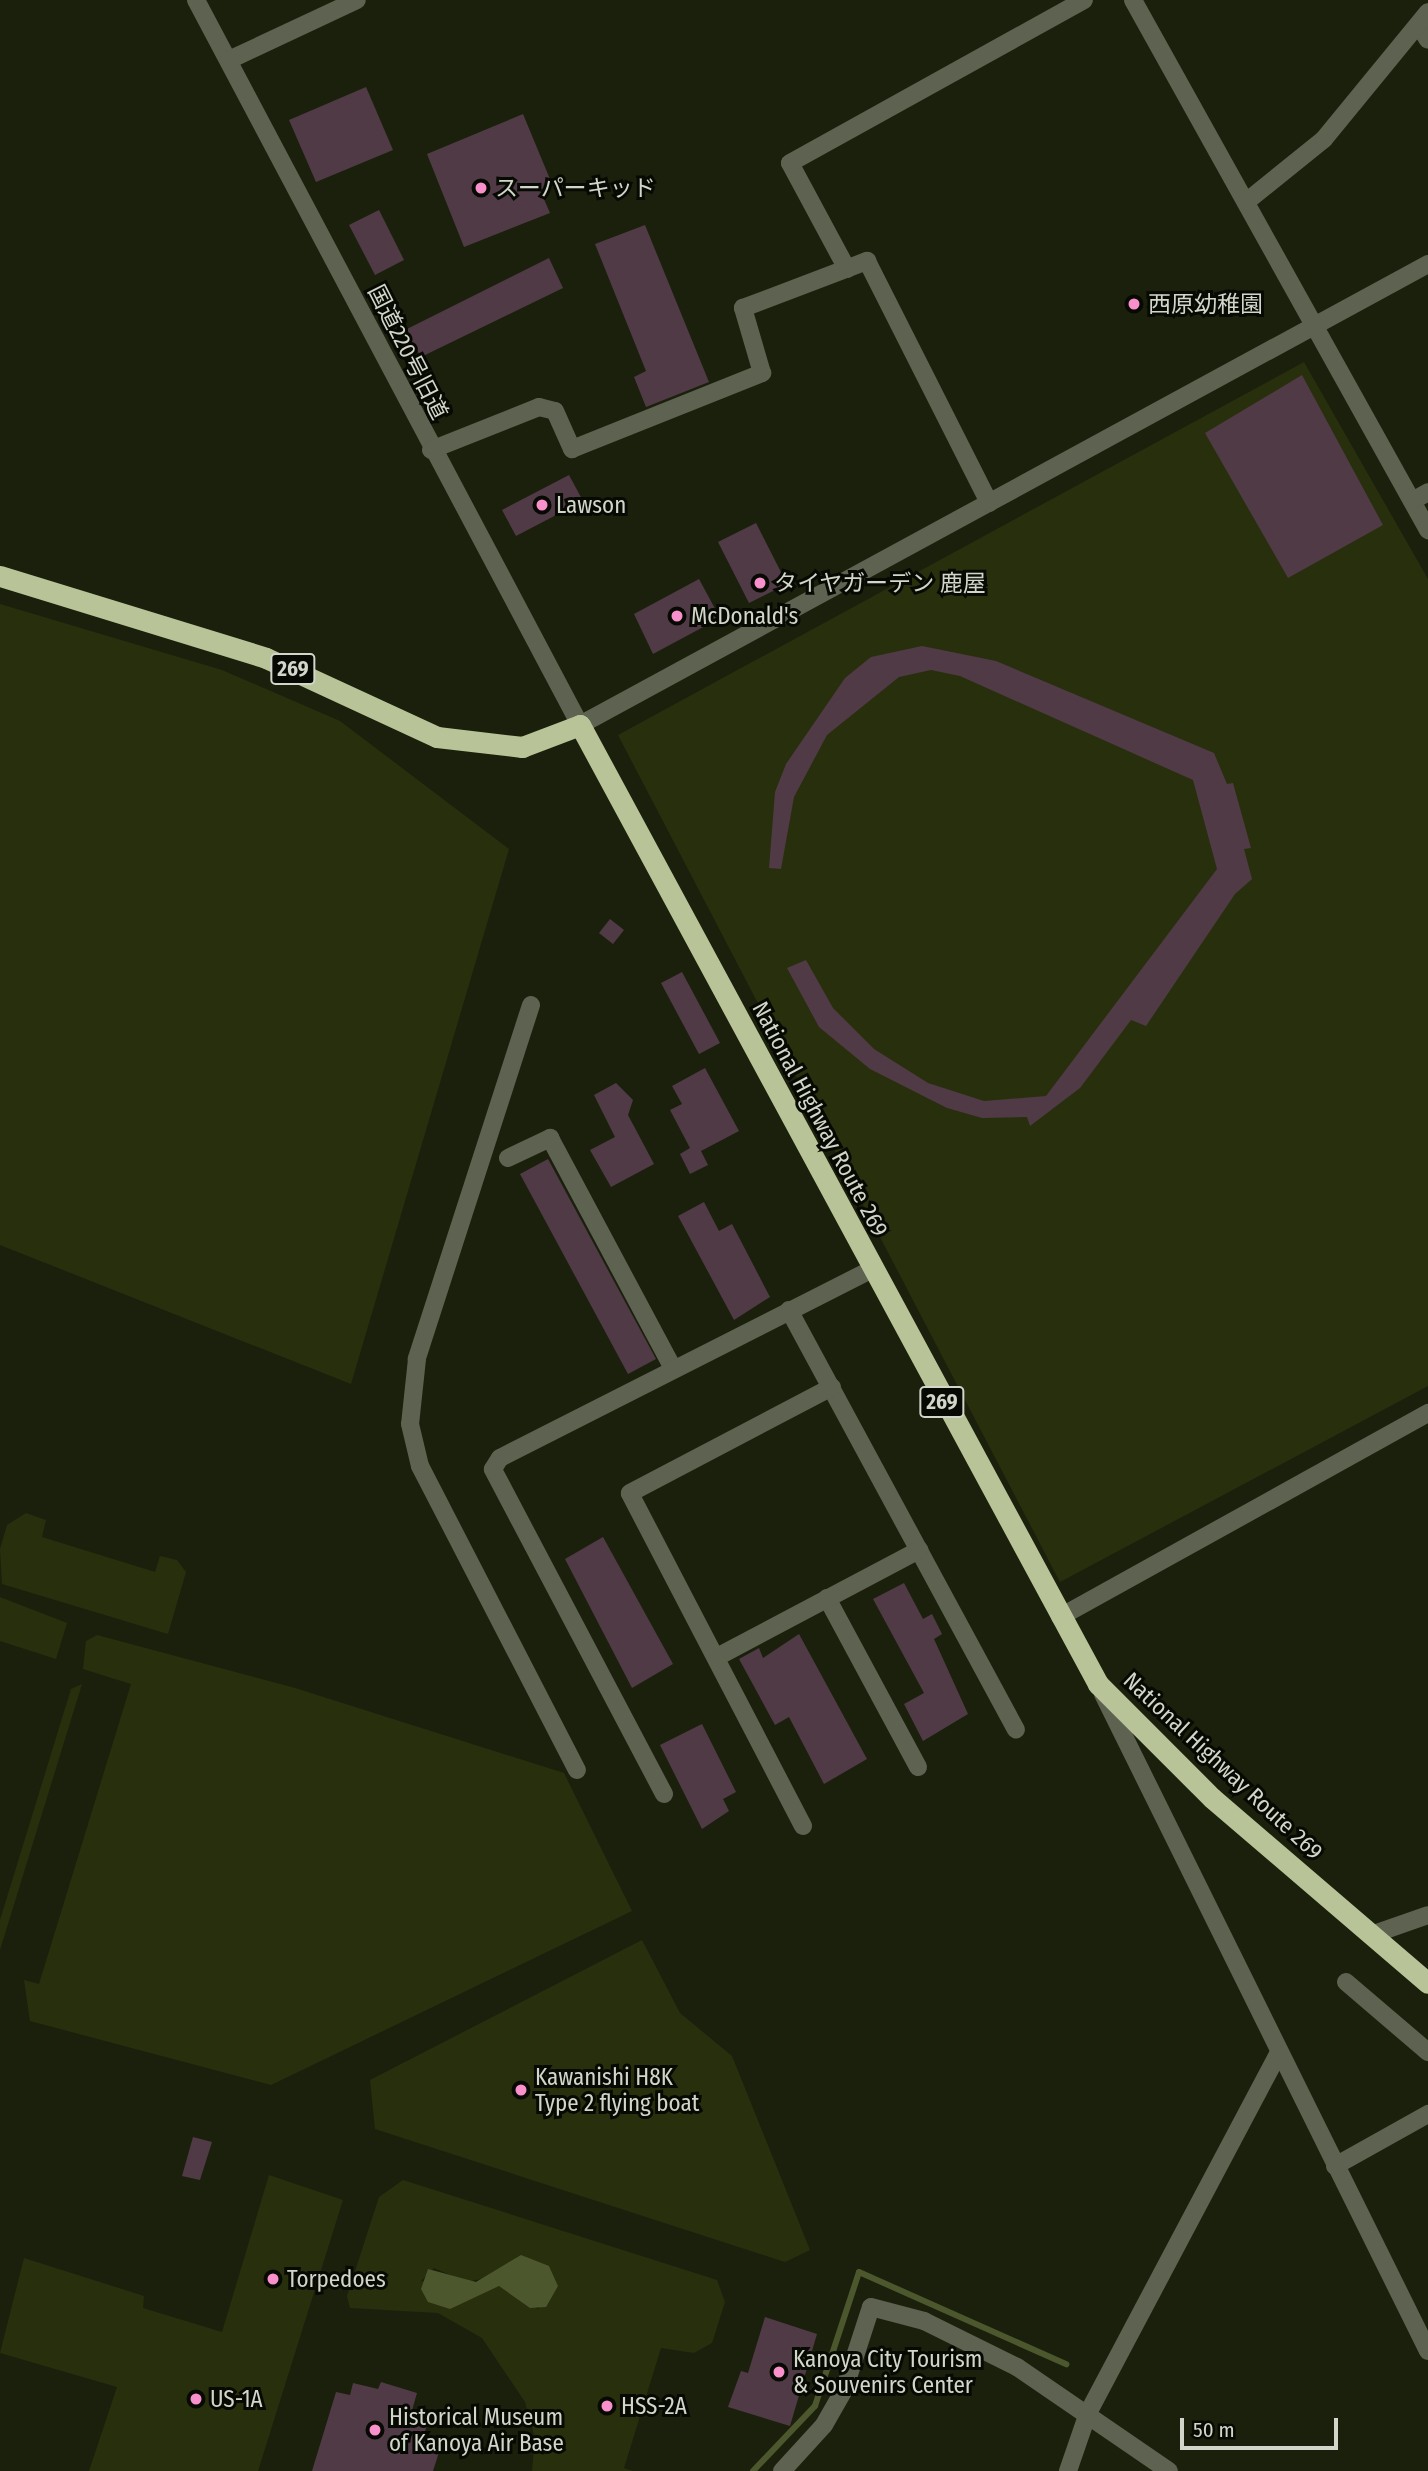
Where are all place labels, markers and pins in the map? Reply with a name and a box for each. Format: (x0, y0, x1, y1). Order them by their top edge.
place label: スーパーキッド (495, 174, 656, 202)
marker: スーパーキッド (473, 180, 489, 196)
place label: 西原幼稚園 (1148, 290, 1263, 318)
marker: 西原幼稚園 (1126, 296, 1142, 312)
place label: Lawson (556, 491, 626, 519)
marker: Lawson (534, 497, 550, 513)
place label: タイヤガーデン 鹿屋 (774, 569, 986, 597)
marker: タイヤガーデン 鹿屋 (752, 575, 768, 591)
place label: McDonald's (691, 602, 798, 630)
marker: McDonald's (669, 608, 685, 624)
place label: Kawanishi H8K Type 2 flying boat (535, 2063, 699, 2117)
marker: Kawanishi H8K Type 2 flying boat (513, 2082, 529, 2098)
place label: Torpedoes (287, 2265, 386, 2293)
marker: Torpedoes (265, 2271, 281, 2287)
place label: Kanoya City Tourism & Souvenirs Center (793, 2345, 982, 2399)
marker: Kanoya City Tourism & Souvenirs Center (771, 2364, 787, 2380)
place label: US-1A (210, 2385, 263, 2413)
marker: US-1A (188, 2391, 204, 2407)
place label: HSS-2A (621, 2392, 687, 2420)
marker: HSS-2A (599, 2398, 615, 2414)
place label: Historical Museum of Kanoya Air Base (389, 2403, 564, 2457)
marker: Historical Museum of Kanoya Air Base (367, 2422, 383, 2438)

